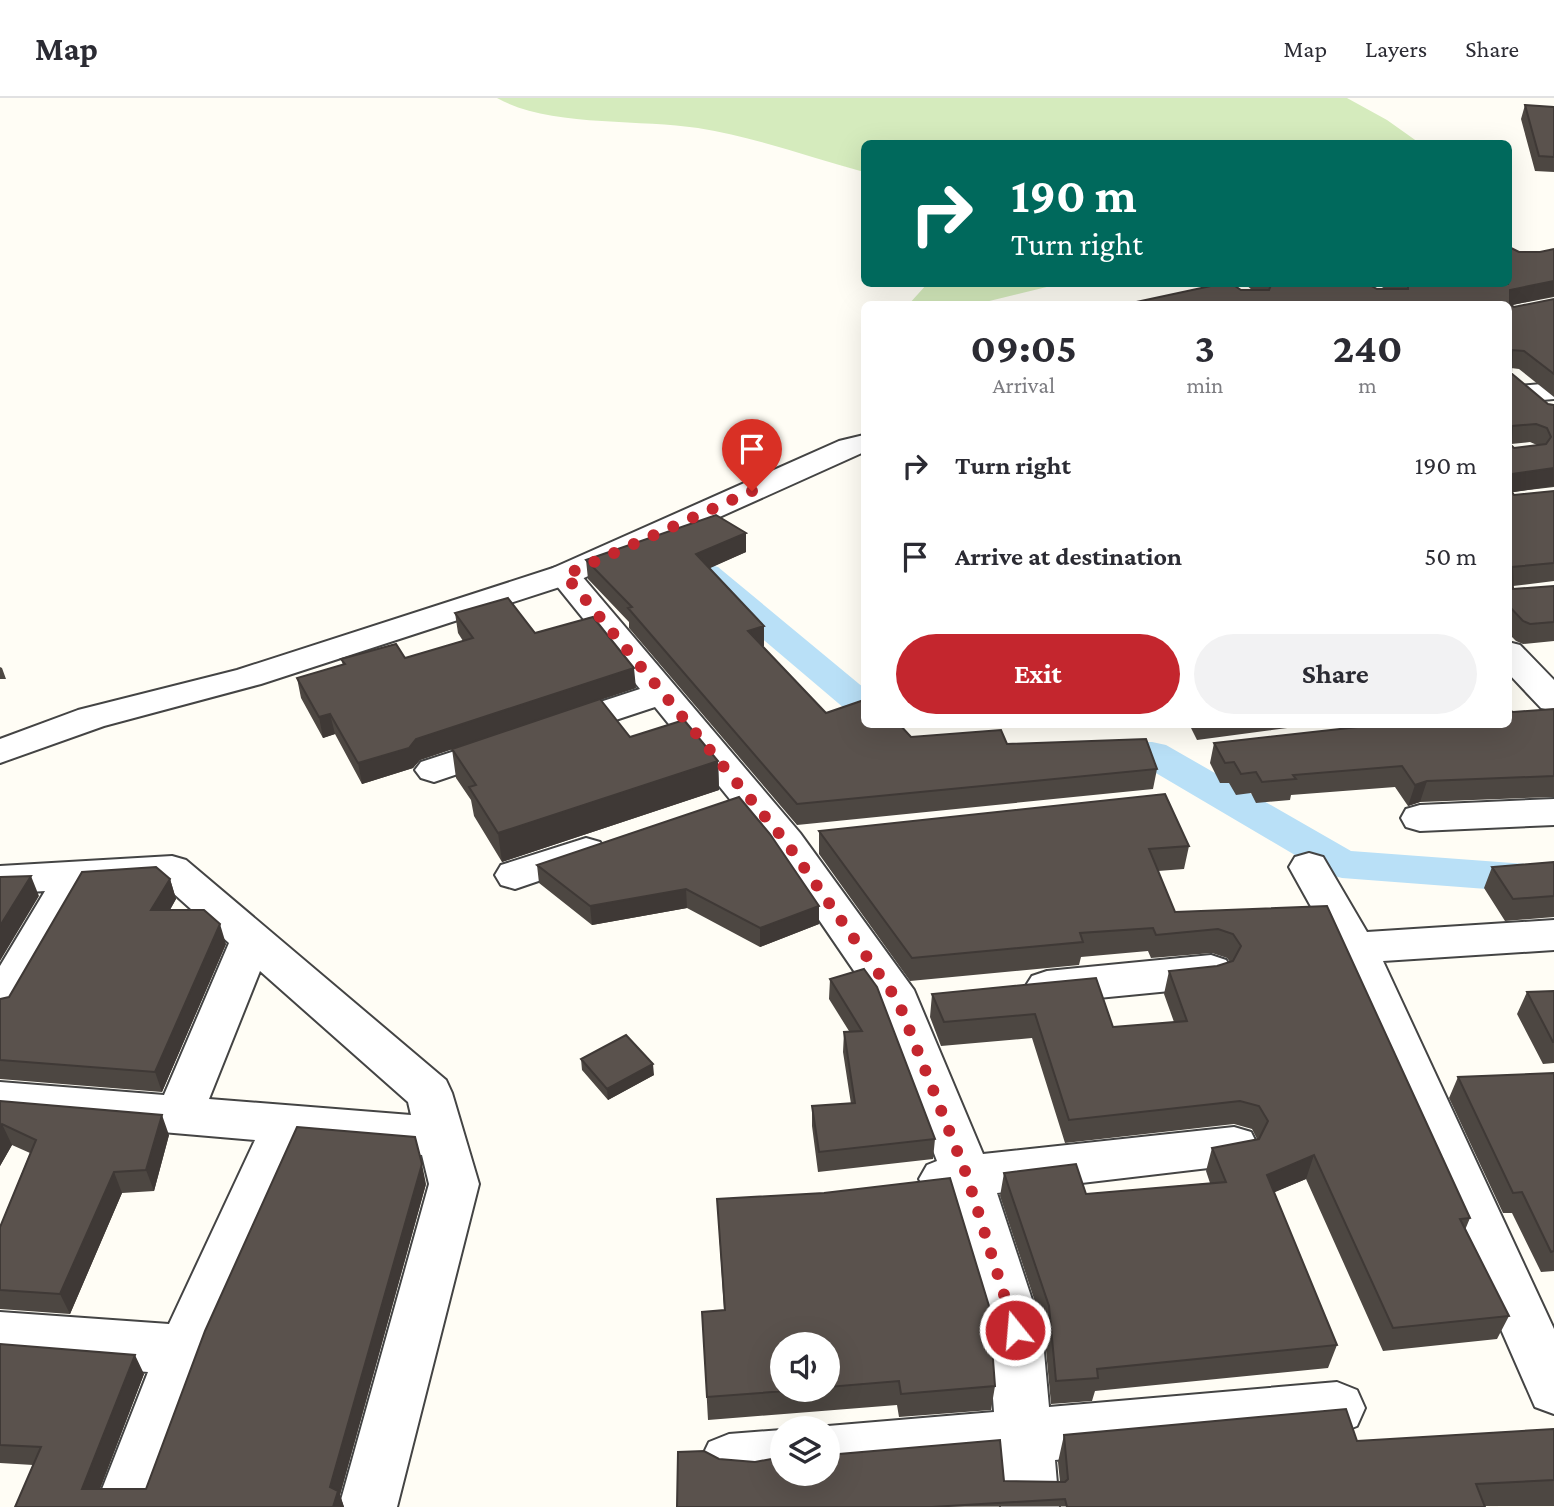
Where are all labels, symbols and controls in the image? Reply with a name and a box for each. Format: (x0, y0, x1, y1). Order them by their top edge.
text: Map (35, 30, 98, 67)
text: Map (1283, 35, 1327, 62)
text: Layers (1365, 35, 1427, 62)
text: Share (1465, 35, 1519, 62)
icon: right (896, 168, 987, 259)
text: 190 m (1011, 168, 1137, 223)
text: Turn right (1011, 226, 1143, 262)
text: 09:05 (971, 324, 1077, 371)
text: 3 (1195, 324, 1215, 371)
text: 240 (1333, 324, 1402, 371)
text: Arrival (992, 372, 1055, 398)
text: min (1186, 372, 1223, 398)
text: m (1358, 372, 1377, 398)
pin (722, 419, 782, 491)
icon: arrive (733, 430, 771, 468)
icon: right (896, 447, 934, 485)
text: Turn right (955, 451, 1071, 480)
text: 190 m (1415, 451, 1477, 480)
icon: arrive (896, 538, 934, 576)
text: Arrive at destination (955, 542, 1182, 571)
text: 50 m (1424, 542, 1477, 571)
button: Exit (896, 634, 1180, 714)
button: Share (1194, 634, 1477, 714)
position arrow (978, 1293, 1052, 1367)
map controls (770, 1332, 840, 1486)
button: sound (770, 1332, 840, 1402)
button: layers (770, 1416, 840, 1486)

